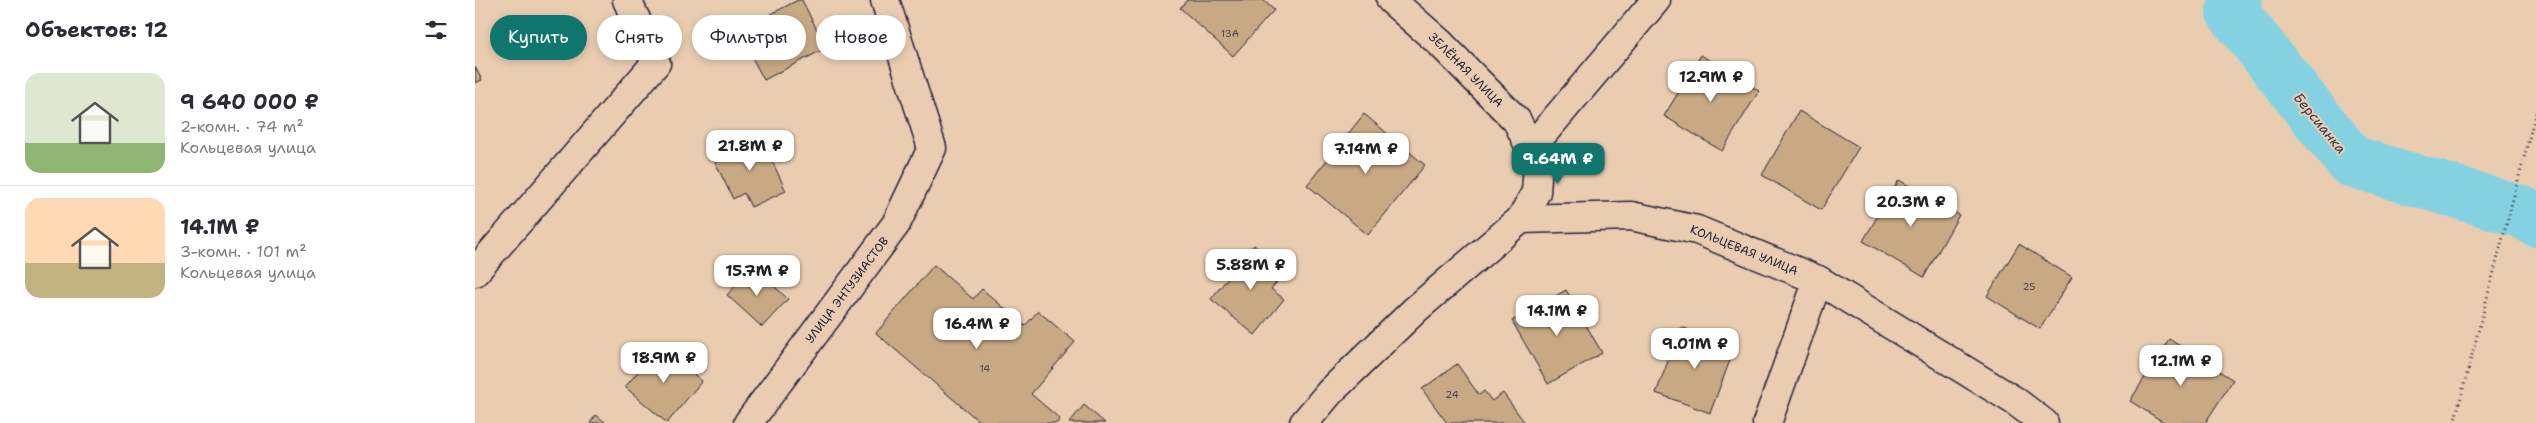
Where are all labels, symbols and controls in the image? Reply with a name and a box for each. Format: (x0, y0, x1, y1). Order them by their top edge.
chip: Купить (490, 15, 587, 60)
chip: Снять (597, 15, 682, 60)
chip: Фильтры (692, 15, 806, 60)
chip: Новое (816, 15, 906, 60)
text: Объектов: 12 (25, 16, 168, 44)
icon: filters (422, 16, 450, 44)
house number: 13А (1221, 27, 1239, 40)
street label: ЗЕЛЁНАЯ УЛИЦА (1425, 29, 1507, 111)
pin: 12.9M ₽ (1665, 61, 1757, 103)
text: 12.9M ₽ (1679, 66, 1743, 87)
text: 9 640 000 ₽ (180, 88, 319, 116)
water label: Берсианка (2290, 89, 2350, 157)
icon: home (65, 93, 125, 153)
text: 2-комн. · 74 m² (180, 116, 304, 137)
pin: 21.8M ₽ (704, 130, 796, 172)
pin: 7.14M ₽ (1320, 132, 1412, 175)
text: 21.8M ₽ (717, 135, 783, 156)
text: Кольцевая улица (180, 137, 316, 158)
text: 7.14M ₽ (1334, 138, 1398, 159)
pin: 9.64M ₽ (1512, 142, 1604, 185)
text: 9.64M ₽ (1523, 148, 1593, 169)
pin: 20.3M ₽ (1865, 186, 1957, 228)
text: 20.3M ₽ (1876, 191, 1946, 212)
text: 14.1M ₽ (180, 213, 260, 241)
icon: home (65, 218, 125, 278)
street label: КОЛЬЦЕВАЯ УЛИЦА (1688, 221, 1800, 279)
street label: УЛИЦА ЭНТУЗИАСТОВ (802, 234, 892, 346)
text: 3-комн. · 101 m² (180, 241, 307, 262)
pin: 5.88M ₽ (1205, 248, 1297, 291)
pin: 15.7M ₽ (711, 254, 803, 297)
text: 5.88M ₽ (1216, 254, 1286, 275)
text: 15.7M ₽ (725, 260, 789, 281)
text: Кольцевая улица (180, 262, 316, 283)
house number: 25 (2023, 280, 2035, 293)
pin: 14.1M ₽ (1511, 294, 1603, 337)
text: 14.1M ₽ (1527, 300, 1587, 321)
pin: 16.4M ₽ (931, 308, 1023, 350)
text: 16.4M ₽ (944, 313, 1010, 334)
pin: 9.01M ₽ (1649, 328, 1741, 370)
text: 9.01M ₽ (1662, 333, 1728, 354)
pin: 18.9M ₽ (618, 342, 710, 384)
pin: 12.1M ₽ (2135, 344, 2227, 387)
text: 18.9M ₽ (632, 347, 696, 368)
text: 12.1M ₽ (2150, 350, 2212, 371)
house number: 14 (980, 362, 990, 375)
house number: 24 (1445, 388, 1459, 401)

